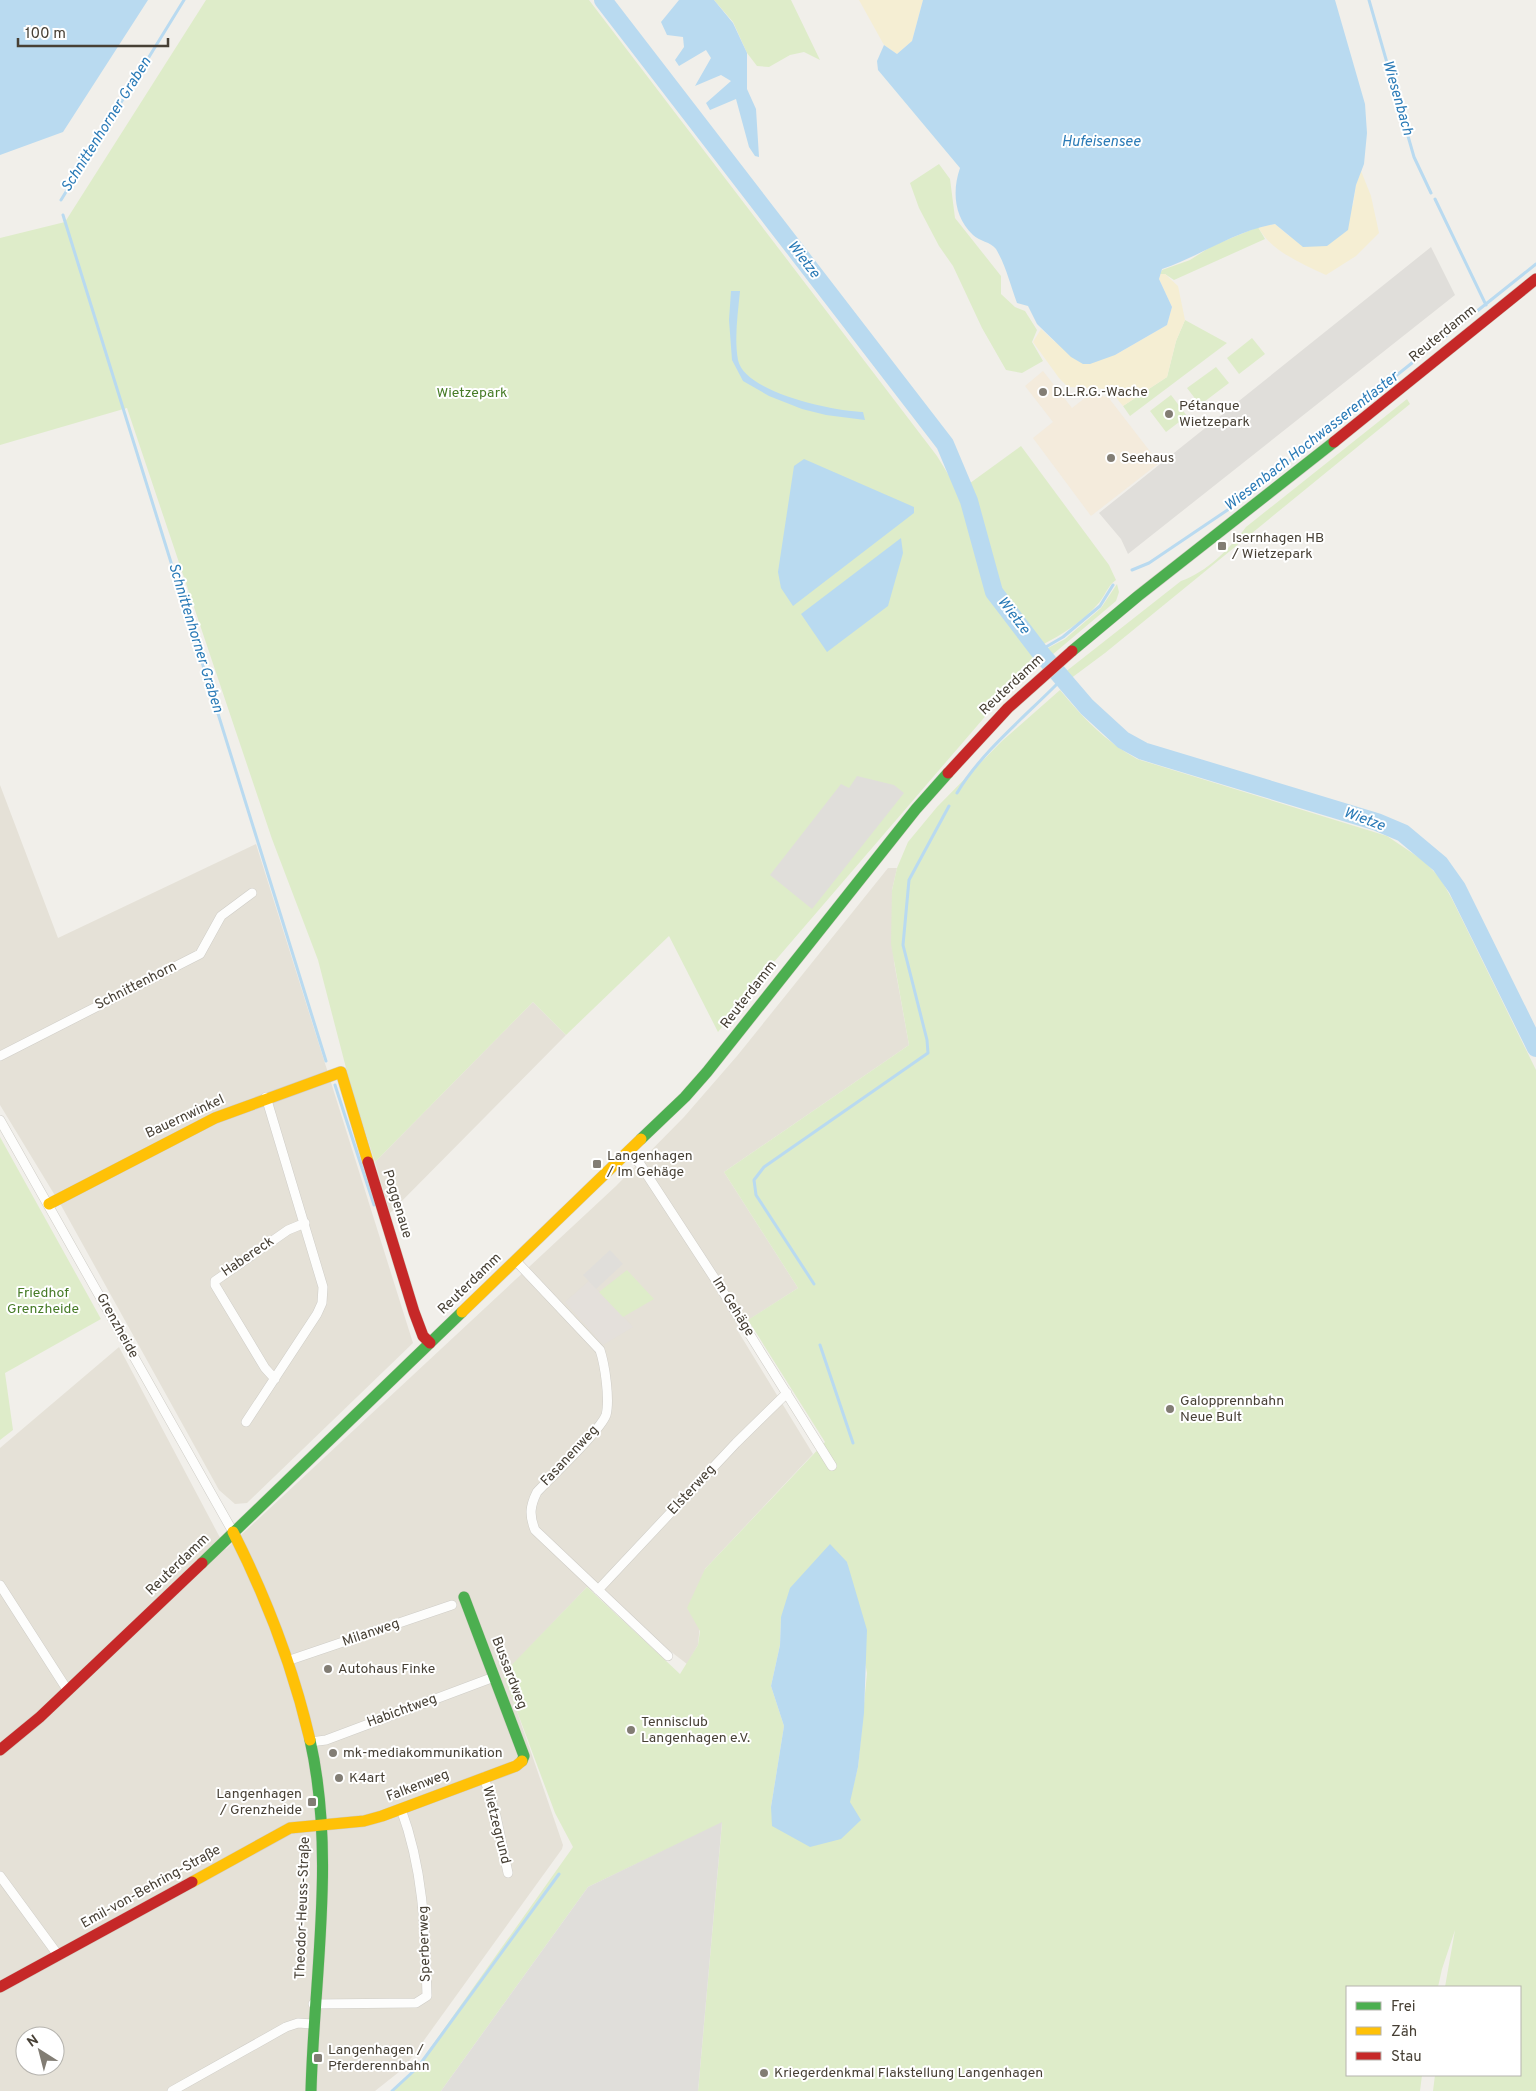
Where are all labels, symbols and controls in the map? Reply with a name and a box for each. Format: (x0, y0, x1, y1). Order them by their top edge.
scale bar (18, 15, 168, 47)
text: 100 m (25, 25, 66, 44)
water label: Schnittenhorner Graben (58, 54, 156, 196)
water label: Wiesenbach (1377, 58, 1417, 138)
water label: Hufeisensee (1062, 133, 1141, 152)
water label: Wietze (782, 237, 824, 283)
street label: Reuterdamm (1406, 302, 1480, 366)
water label: Wiesenbach Hochwasserentlaster (1221, 367, 1404, 516)
place label: D.L.R.G.-Wache (1053, 384, 1148, 401)
park label: Wietzepark (437, 385, 507, 402)
marker: D.L.R.G.-Wache (1037, 386, 1049, 398)
place label: Pétanque Wietzepark (1179, 398, 1250, 431)
marker: Pétanque Wietzepark (1163, 408, 1175, 420)
place label: Seehaus (1121, 450, 1174, 467)
marker: Seehaus (1105, 452, 1117, 464)
place label: Isernhagen HB / Wietzepark (1231, 530, 1324, 563)
marker: Isernhagen HB / Wietzepark (1216, 540, 1228, 552)
water label: Schnittenhorner Graben (163, 561, 227, 715)
water label: Wietze (992, 593, 1034, 639)
street label: Reuterdamm (976, 651, 1048, 719)
water label: Wietze (1341, 804, 1388, 836)
street label: Schnittenhorn (92, 958, 180, 1014)
street label: Reuterdamm (717, 958, 781, 1032)
street label: Bauernwinkel (143, 1091, 227, 1143)
place label: Langenhagen / Im Gehäge (606, 1148, 693, 1181)
marker: Langenhagen / Im Gehäge (591, 1158, 603, 1170)
street label: Poggenaue (379, 1168, 415, 1240)
street label: Habereck (218, 1233, 278, 1281)
street label: Reuterdamm (435, 1250, 505, 1318)
street label: Im Gehäge (708, 1274, 758, 1340)
park label: Friedhof Grenzheide (7, 1285, 79, 1318)
street label: Grenzheide (92, 1290, 142, 1362)
place label: Galopprennbahn Neue Bult (1180, 1393, 1284, 1426)
marker: Galopprennbahn Neue Bult (1164, 1403, 1176, 1415)
street label: Fasanenweg (537, 1422, 603, 1490)
street label: Elsterweg (665, 1461, 719, 1519)
street label: Reuterdamm (143, 1531, 213, 1599)
street label: Milanweg (340, 1615, 402, 1651)
street label: Bussardweg (487, 1634, 531, 1712)
place label: Autohaus Finke (338, 1661, 435, 1678)
marker: Autohaus Finke (322, 1663, 334, 1675)
street label: Habichtweg (365, 1690, 439, 1732)
place label: Tennisclub Langenhagen e.V. (641, 1714, 750, 1747)
marker: Tennisclub Langenhagen e.V. (625, 1724, 637, 1736)
place label: mk-mediakommunikation (343, 1745, 503, 1762)
marker: mk-mediakommunikation (327, 1747, 339, 1759)
street label: Falkenweg (384, 1766, 452, 1806)
place label: K4art (349, 1770, 385, 1787)
marker: K4art (333, 1772, 345, 1784)
street label: Wietzegrund (478, 1784, 514, 1866)
place label: Langenhagen / Grenzheide (216, 1786, 302, 1819)
marker: Langenhagen / Grenzheide (306, 1796, 318, 1808)
street label: Theodor-Heuss-Straße (292, 1836, 314, 1980)
street label: Emil-von-Behring-Straße (78, 1841, 224, 1933)
street label: Sperberweg (415, 1906, 435, 1982)
legend (1346, 1986, 1521, 2076)
text: Frei (1391, 1998, 1416, 2017)
text: Zäh (1391, 2023, 1417, 2042)
north arrow (15, 2026, 65, 2076)
text: N (24, 2032, 42, 2052)
place label: Langenhagen / Pferderennbahn (328, 2042, 430, 2075)
text: Stau (1391, 2048, 1422, 2067)
marker: Langenhagen / Pferderennbahn (312, 2052, 324, 2064)
place label: Kriegerdenkmal Flakstellung Langenhagen (774, 2065, 1043, 2082)
marker: Kriegerdenkmal Flakstellung Langenhagen (758, 2067, 770, 2079)

